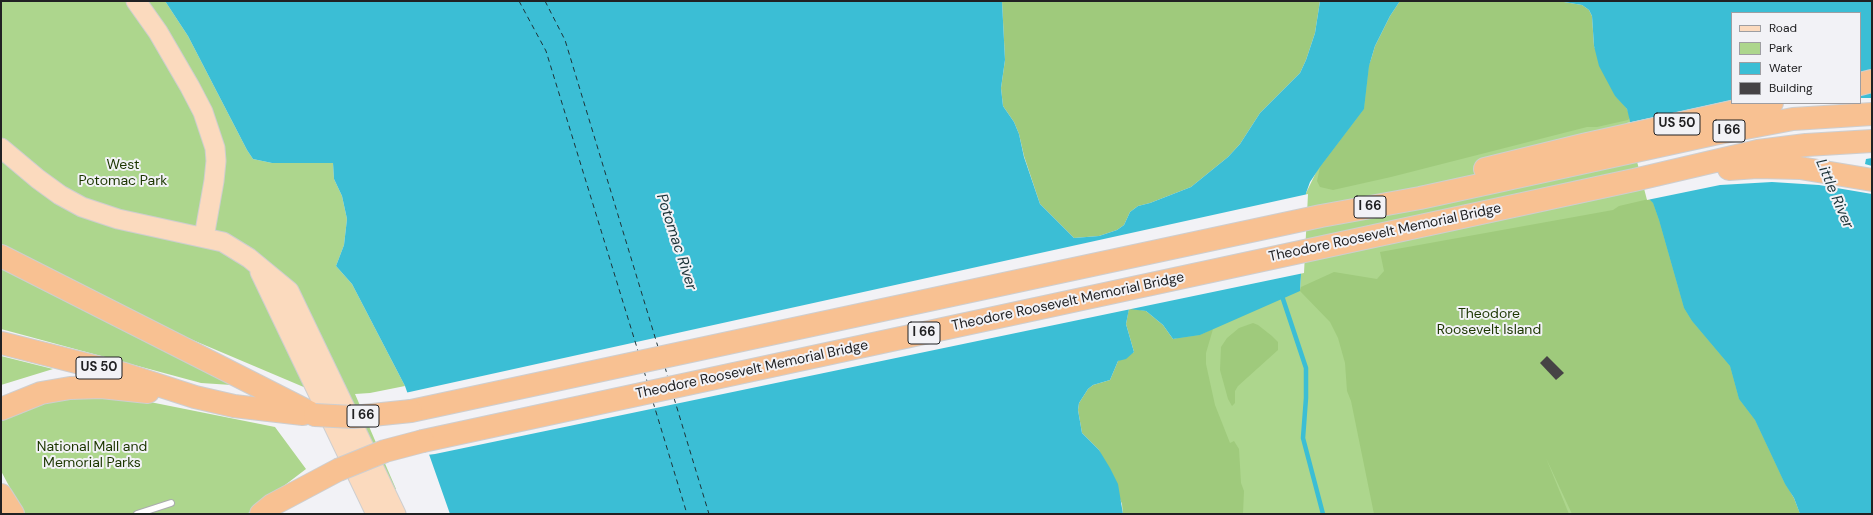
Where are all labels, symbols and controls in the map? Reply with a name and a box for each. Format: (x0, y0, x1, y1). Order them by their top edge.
legend (1731, 12, 1861, 104)
text: Road (1769, 20, 1797, 36)
text: Park (1769, 40, 1793, 56)
text: Water (1769, 60, 1802, 76)
text: Building (1769, 80, 1813, 96)
road number: US 50 (1654, 113, 1700, 135)
road number: I 66 (1713, 120, 1745, 142)
park label: West Potomac Park (79, 157, 167, 190)
water label: Little River (1811, 157, 1857, 231)
water label: Potomac River (652, 191, 700, 293)
road number: I 66 (1354, 196, 1386, 218)
street label: Theodore Roosevelt Memorial Bridge (1267, 200, 1503, 266)
street label: Theodore Roosevelt Memorial Bridge (950, 269, 1186, 335)
park label: Theodore Roosevelt Island (1437, 306, 1541, 338)
road number: I 66 (908, 322, 940, 344)
street label: Theodore Roosevelt Memorial Bridge (634, 337, 870, 403)
road number: US 50 (76, 357, 122, 379)
road number: I 66 (347, 405, 379, 427)
park label: National Mall and Memorial Parks (37, 439, 147, 472)

